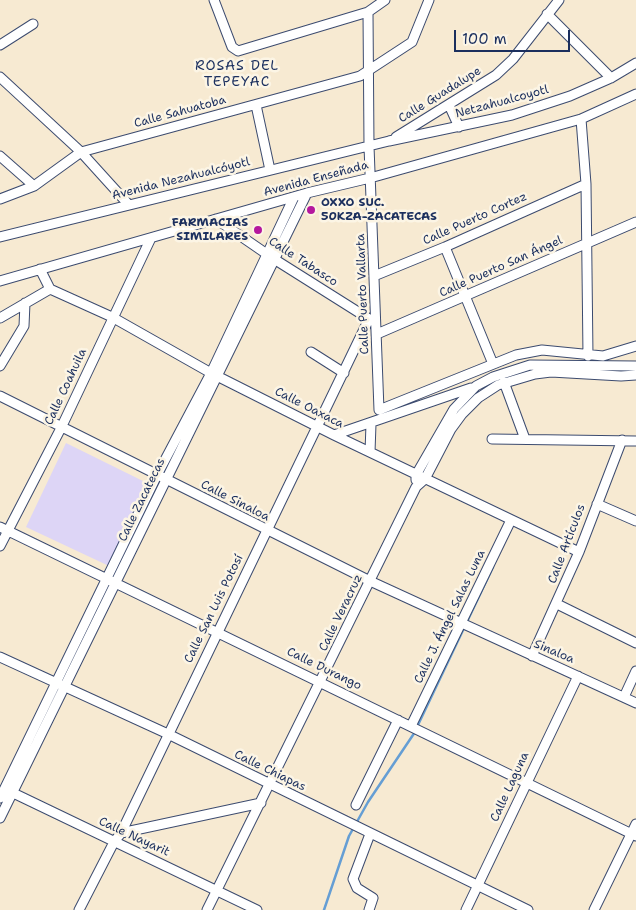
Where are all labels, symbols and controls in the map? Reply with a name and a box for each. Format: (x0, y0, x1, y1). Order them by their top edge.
scale bar (456, 20, 572, 52)
text: 100 m (462, 29, 507, 49)
district label: ROSAS DEL TEPEYAC (194, 58, 280, 90)
street label: Calle Guadalupe (396, 64, 484, 126)
street label: Netzahualcoyotl (454, 83, 550, 121)
street label: Calle Sahuatoba (132, 93, 228, 131)
street label: Avenida Nezahualcóyotl (110, 155, 252, 203)
street label: Avenida Enseñada (262, 158, 370, 200)
street label: Calle Puerto Cortez (421, 190, 529, 248)
place label: OXXO SUC. 50KZA-ZACATECAS (321, 196, 437, 224)
marker: OXXO SUC. 50KZA-ZACATECAS (305, 204, 317, 216)
place label: FARMACIAS SIMILARES (172, 216, 248, 244)
marker: FARMACIAS SIMILARES (252, 224, 264, 236)
street label: Calle Puerto Vallarta (354, 233, 372, 355)
street label: Calle Puerto San Ángel (437, 233, 565, 301)
street label: Calle Tabasco (266, 234, 340, 290)
street label: Calle Coahuila (42, 346, 90, 428)
street label: Calle Oaxaca (272, 384, 346, 432)
street label: Calle Zacatecas (116, 456, 168, 544)
street label: Calle Sinaloa (198, 477, 272, 525)
street label: Calle Artículos (545, 502, 589, 586)
street label: Calle J. Ángel Salas Luna (411, 548, 489, 686)
street label: Calle San Luis Potosí (181, 552, 247, 666)
street label: Calle Veracruz (316, 572, 366, 654)
street label: Sinaloa (532, 637, 576, 667)
street label: Calle Durango (284, 645, 364, 693)
street label: Calle Chiapas (232, 747, 308, 795)
street label: Calle Laguna (488, 750, 532, 824)
street label: Calle Nayarit (96, 814, 172, 860)

